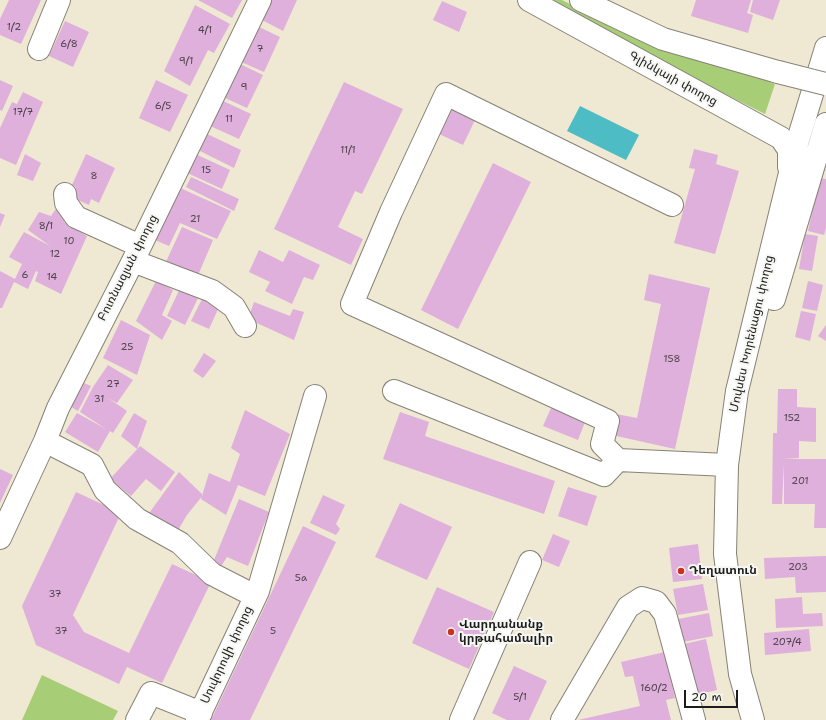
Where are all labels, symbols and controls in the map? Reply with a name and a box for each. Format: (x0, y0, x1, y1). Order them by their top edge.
house number: 1/2 (7, 21, 21, 33)
house number: 4/1 (198, 24, 212, 36)
house number: 6/8 (60, 38, 78, 50)
house number: 7 (257, 43, 263, 55)
street label: Գլինկայի փողոց (626, 49, 720, 109)
house number: 9/1 (179, 55, 193, 67)
house number: 9 (241, 81, 247, 93)
house number: 6/5 (155, 100, 171, 112)
house number: 17/7 (13, 106, 33, 118)
house number: 11 (225, 113, 233, 125)
house number: 11/1 (340, 144, 356, 156)
house number: 15 (201, 164, 211, 176)
house number: 8 (91, 170, 97, 182)
street label: Բուռնազյան փողոց (95, 212, 161, 324)
house number: 21 (190, 213, 200, 225)
house number: 8/1 (39, 220, 53, 232)
house number: 10 (64, 235, 74, 247)
house number: 12 (50, 248, 60, 260)
street label: Մովսես Խորենացու փողոց (727, 254, 777, 414)
house number: 6 (22, 269, 28, 281)
house number: 14 (47, 271, 57, 283)
house number: 25 (121, 341, 133, 353)
house number: 158 (664, 353, 680, 365)
house number: 27 (106, 378, 120, 390)
house number: 31 (94, 393, 104, 405)
house number: 152 (784, 412, 800, 424)
house number: 201 (791, 475, 809, 487)
house number: 203 (788, 561, 808, 573)
place label: Դեղատուն (689, 564, 757, 578)
marker: Դեղատուն (676, 566, 686, 576)
house number: 5a (295, 572, 307, 584)
house number: 37 (48, 588, 62, 600)
street label: Սուվորովի փողոց (198, 604, 256, 706)
place label: Վարդանանք կրթահամալիր (459, 618, 553, 646)
house number: 37 (54, 625, 68, 637)
house number: 5 (270, 625, 276, 637)
marker: Վարդանանք կրթահամալիր (446, 627, 456, 637)
house number: 207/4 (772, 636, 802, 648)
house number: 160/2 (640, 682, 668, 694)
scale bar (686, 682, 740, 708)
text: 20 m (691, 689, 722, 705)
house number: 5/1 (513, 691, 527, 703)

